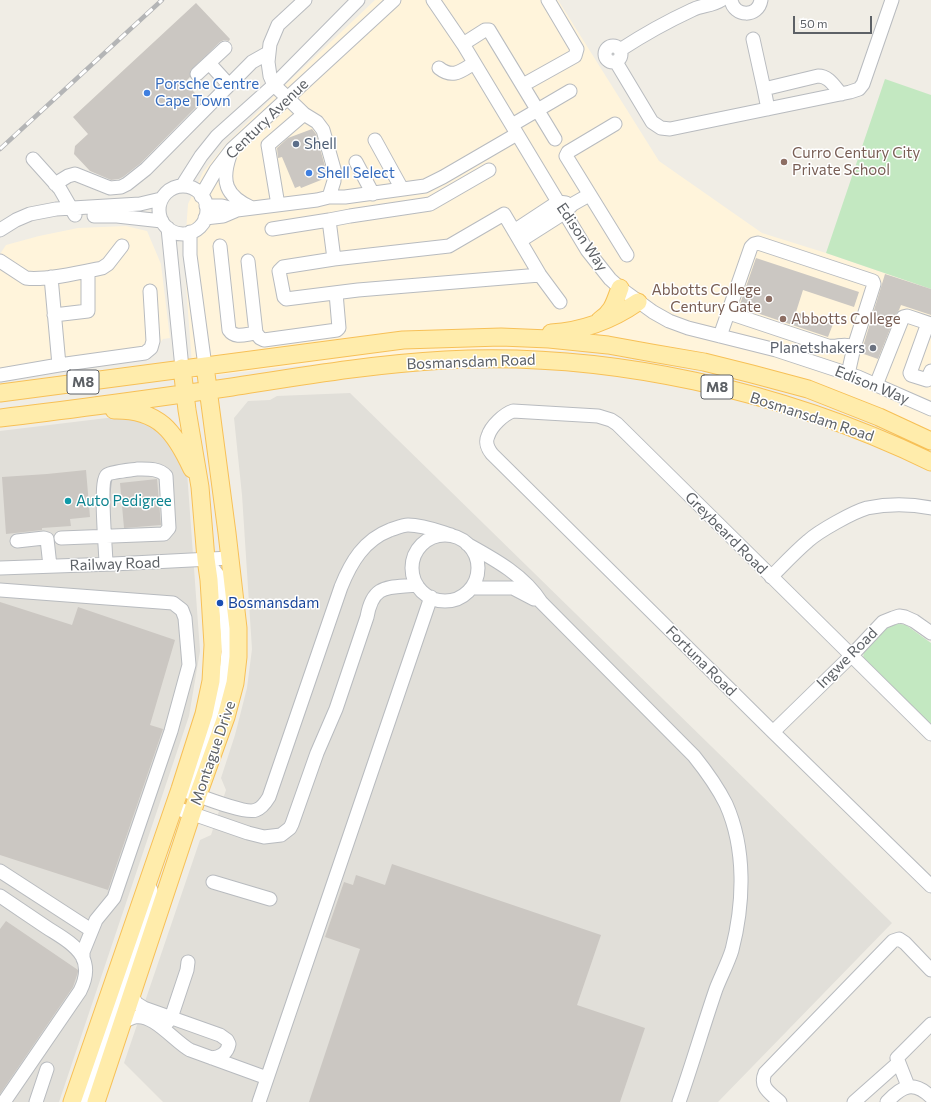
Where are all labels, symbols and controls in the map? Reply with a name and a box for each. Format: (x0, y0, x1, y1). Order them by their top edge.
scale bar (795, 8, 874, 34)
text: 50 m (800, 16, 828, 30)
place label: Porsche Centre Cape Town (155, 75, 259, 110)
street label: Century Avenue (222, 75, 312, 163)
marker: Porsche Centre Cape Town (142, 88, 152, 98)
place label: Shell (304, 135, 337, 153)
marker: Shell (291, 139, 301, 149)
place label: Curro Century City Private School (792, 144, 920, 179)
marker: Curro Century City Private School (779, 157, 789, 167)
place label: Shell Select (317, 164, 395, 182)
marker: Shell Select (304, 168, 314, 178)
street label: Edison Way (553, 199, 611, 275)
place label: Abbotts College Century Gate (651, 281, 761, 316)
marker: Abbotts College Century Gate (764, 294, 774, 304)
place label: Abbotts College (791, 310, 901, 328)
marker: Abbotts College (778, 314, 788, 324)
place label: Planetshakers (770, 339, 865, 357)
marker: Planetshakers (868, 343, 878, 353)
street label: Bosmansdam Road (406, 351, 536, 373)
street label: Edison Way (832, 362, 912, 408)
road number: M8 (67, 370, 99, 394)
road number: M8 (701, 375, 733, 399)
street label: Bosmansdam Road (748, 388, 876, 446)
street label: Greybeard Road (681, 488, 771, 578)
place label: Auto Pedigree (76, 492, 172, 510)
marker: Auto Pedigree (63, 496, 73, 506)
street label: Railway Road (69, 553, 161, 575)
place label: Bosmansdam (228, 594, 319, 612)
marker: Bosmansdam (215, 598, 225, 608)
street label: Fortuna Road (662, 622, 740, 700)
street label: Ingwe Road (813, 624, 881, 692)
street label: Montague Drive (187, 698, 239, 808)

